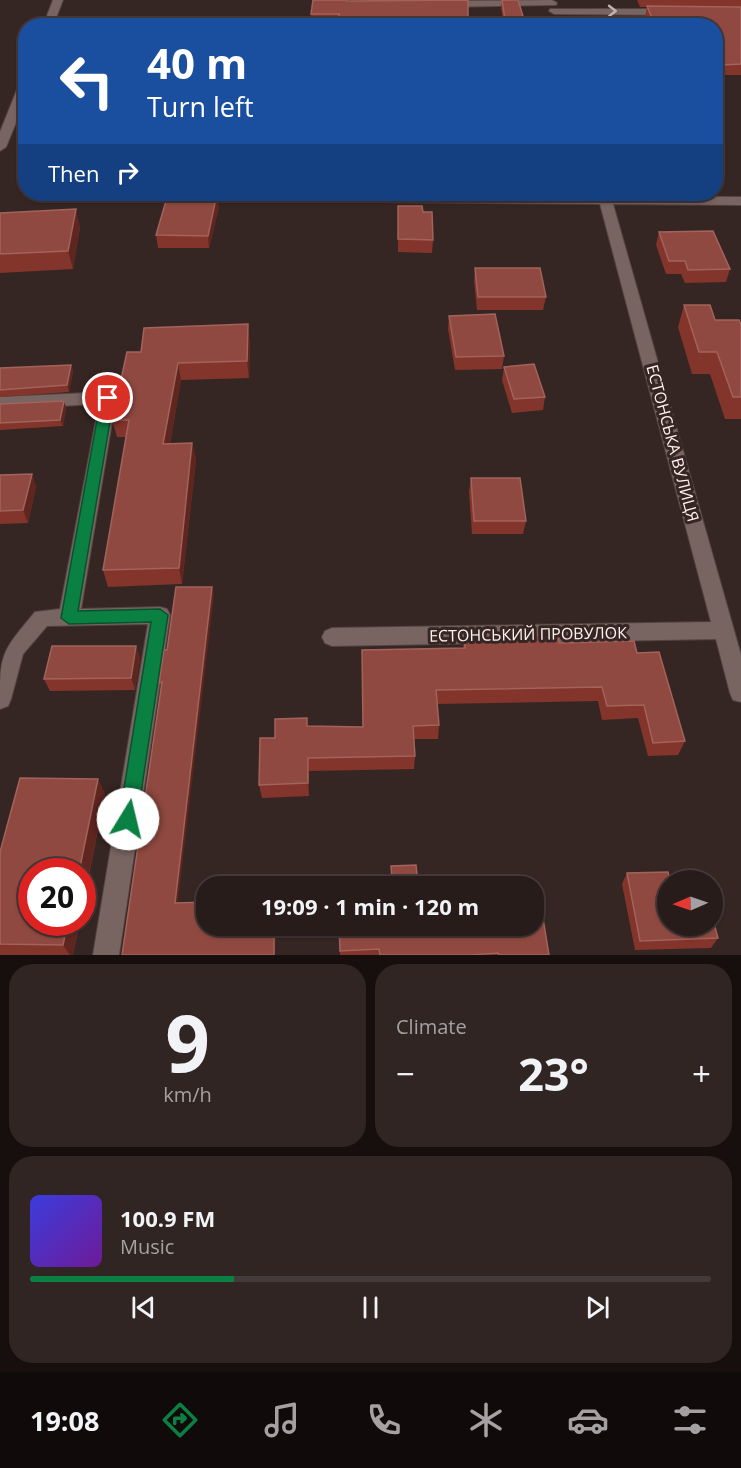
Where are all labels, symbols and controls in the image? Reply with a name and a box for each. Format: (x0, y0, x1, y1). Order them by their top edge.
one-way arrow (608, 5, 617, 17)
text: 40 m (147, 34, 247, 91)
icon: left (48, 42, 126, 120)
text: Turn left (147, 88, 254, 125)
icon: right (111, 156, 144, 189)
text: Then (48, 158, 99, 188)
street label: ЕСТОНСЬКА ВУЛИЦЯ (641, 362, 705, 524)
pin (82, 372, 133, 423)
icon: arrive (91, 381, 124, 414)
street label: ЕСТОНСЬКИЙ ПРОВУЛОК (429, 621, 627, 647)
position arrow (96, 787, 160, 851)
speed limit sign: 20 (18, 858, 96, 936)
north arrow (657, 870, 723, 936)
map controls (657, 870, 723, 936)
text: 19:09 · 1 min · 120 m (261, 891, 479, 921)
text: 9 (165, 989, 210, 1095)
text: Climate (396, 1013, 467, 1040)
text: 23° (518, 1043, 589, 1104)
text: − (396, 1051, 415, 1096)
text: + (692, 1051, 711, 1096)
text: km/h (163, 1081, 212, 1108)
text: 100.9 FM (120, 1203, 215, 1233)
text: Music (120, 1233, 174, 1260)
icon: previous (127, 1291, 160, 1324)
icon: pause (354, 1291, 387, 1324)
icon: next (581, 1291, 614, 1324)
icon: directions (159, 1399, 201, 1441)
icon: music (261, 1399, 303, 1441)
icon: phone (363, 1399, 405, 1441)
icon: climate (465, 1399, 507, 1441)
icon: car (567, 1399, 609, 1441)
icon: filters (669, 1399, 711, 1441)
text: 19:08 (30, 1402, 99, 1439)

